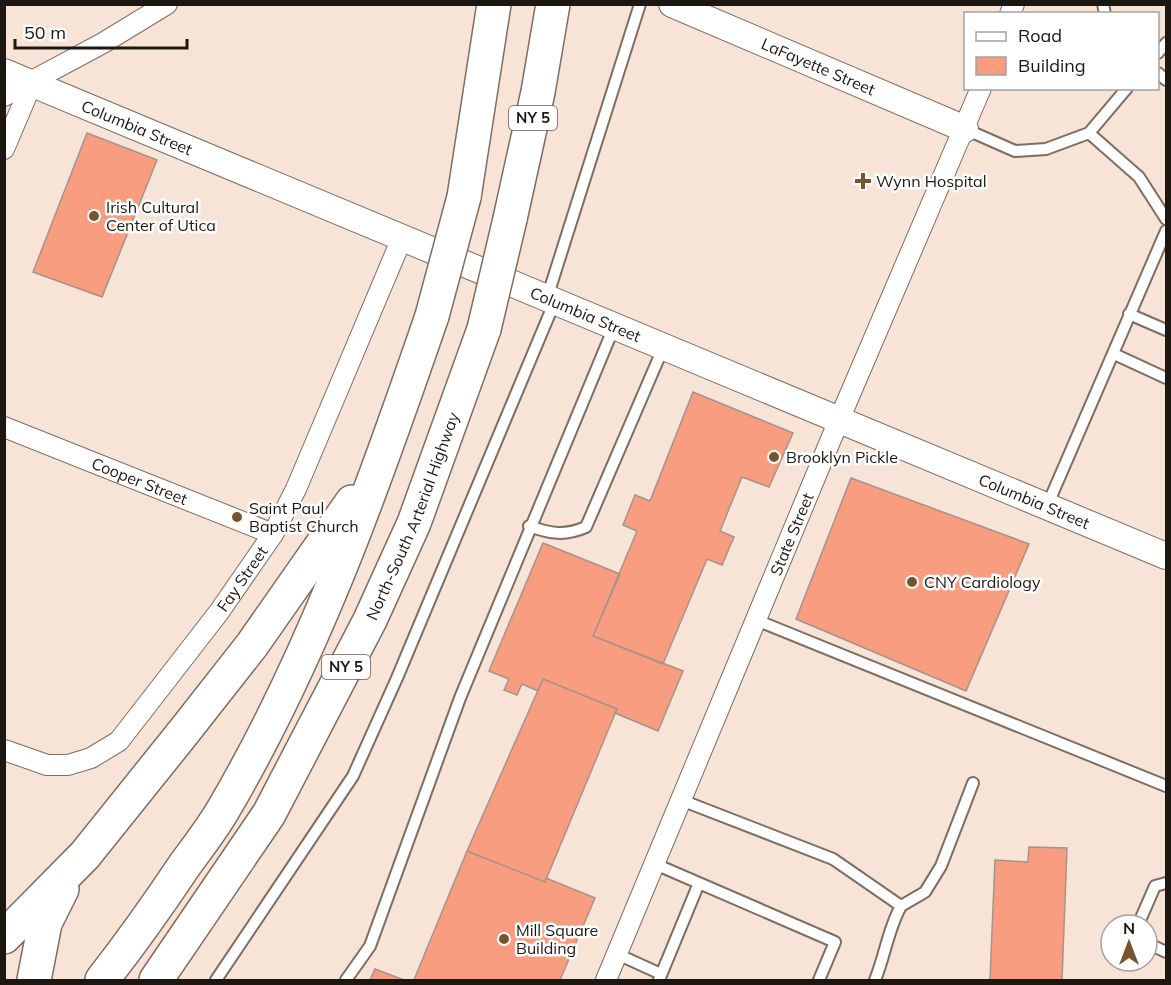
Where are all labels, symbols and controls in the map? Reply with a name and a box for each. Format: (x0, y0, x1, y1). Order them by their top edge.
scale bar (15, 12, 188, 50)
legend (964, 12, 1159, 90)
text: 50 m (24, 21, 66, 44)
text: Road (1018, 24, 1062, 47)
street label: LaFayette Street (758, 33, 879, 100)
text: Building (1018, 54, 1086, 77)
street label: Columbia Street (79, 95, 196, 159)
road number: NY 5 (509, 106, 557, 130)
place label: Wynn Hospital (876, 171, 987, 191)
marker: Wynn Hospital (854, 172, 872, 190)
place label: Irish Cultural Center of Utica (106, 197, 216, 235)
marker: Irish Cultural Center of Utica (87, 209, 101, 223)
street label: Columbia Street (527, 282, 644, 346)
street label: North-South Arterial Highway (361, 409, 463, 623)
place label: Brooklyn Pickle (786, 447, 898, 467)
marker: Brooklyn Pickle (767, 450, 781, 464)
street label: Cooper Street (89, 453, 191, 509)
street label: Columbia Street (976, 469, 1093, 533)
street label: State Street (765, 489, 818, 578)
place label: Saint Paul Baptist Church (249, 498, 359, 536)
marker: Saint Paul Baptist Church (230, 510, 244, 524)
street label: Fay Street (212, 542, 272, 615)
place label: CNY Cardiology (924, 572, 1041, 592)
marker: CNY Cardiology (905, 575, 919, 589)
road number: NY 5 (322, 655, 370, 679)
north arrow (1099, 913, 1159, 973)
text: N (1123, 918, 1135, 938)
place label: Mill Square Building (516, 920, 598, 958)
marker: Mill Square Building (497, 932, 511, 946)

